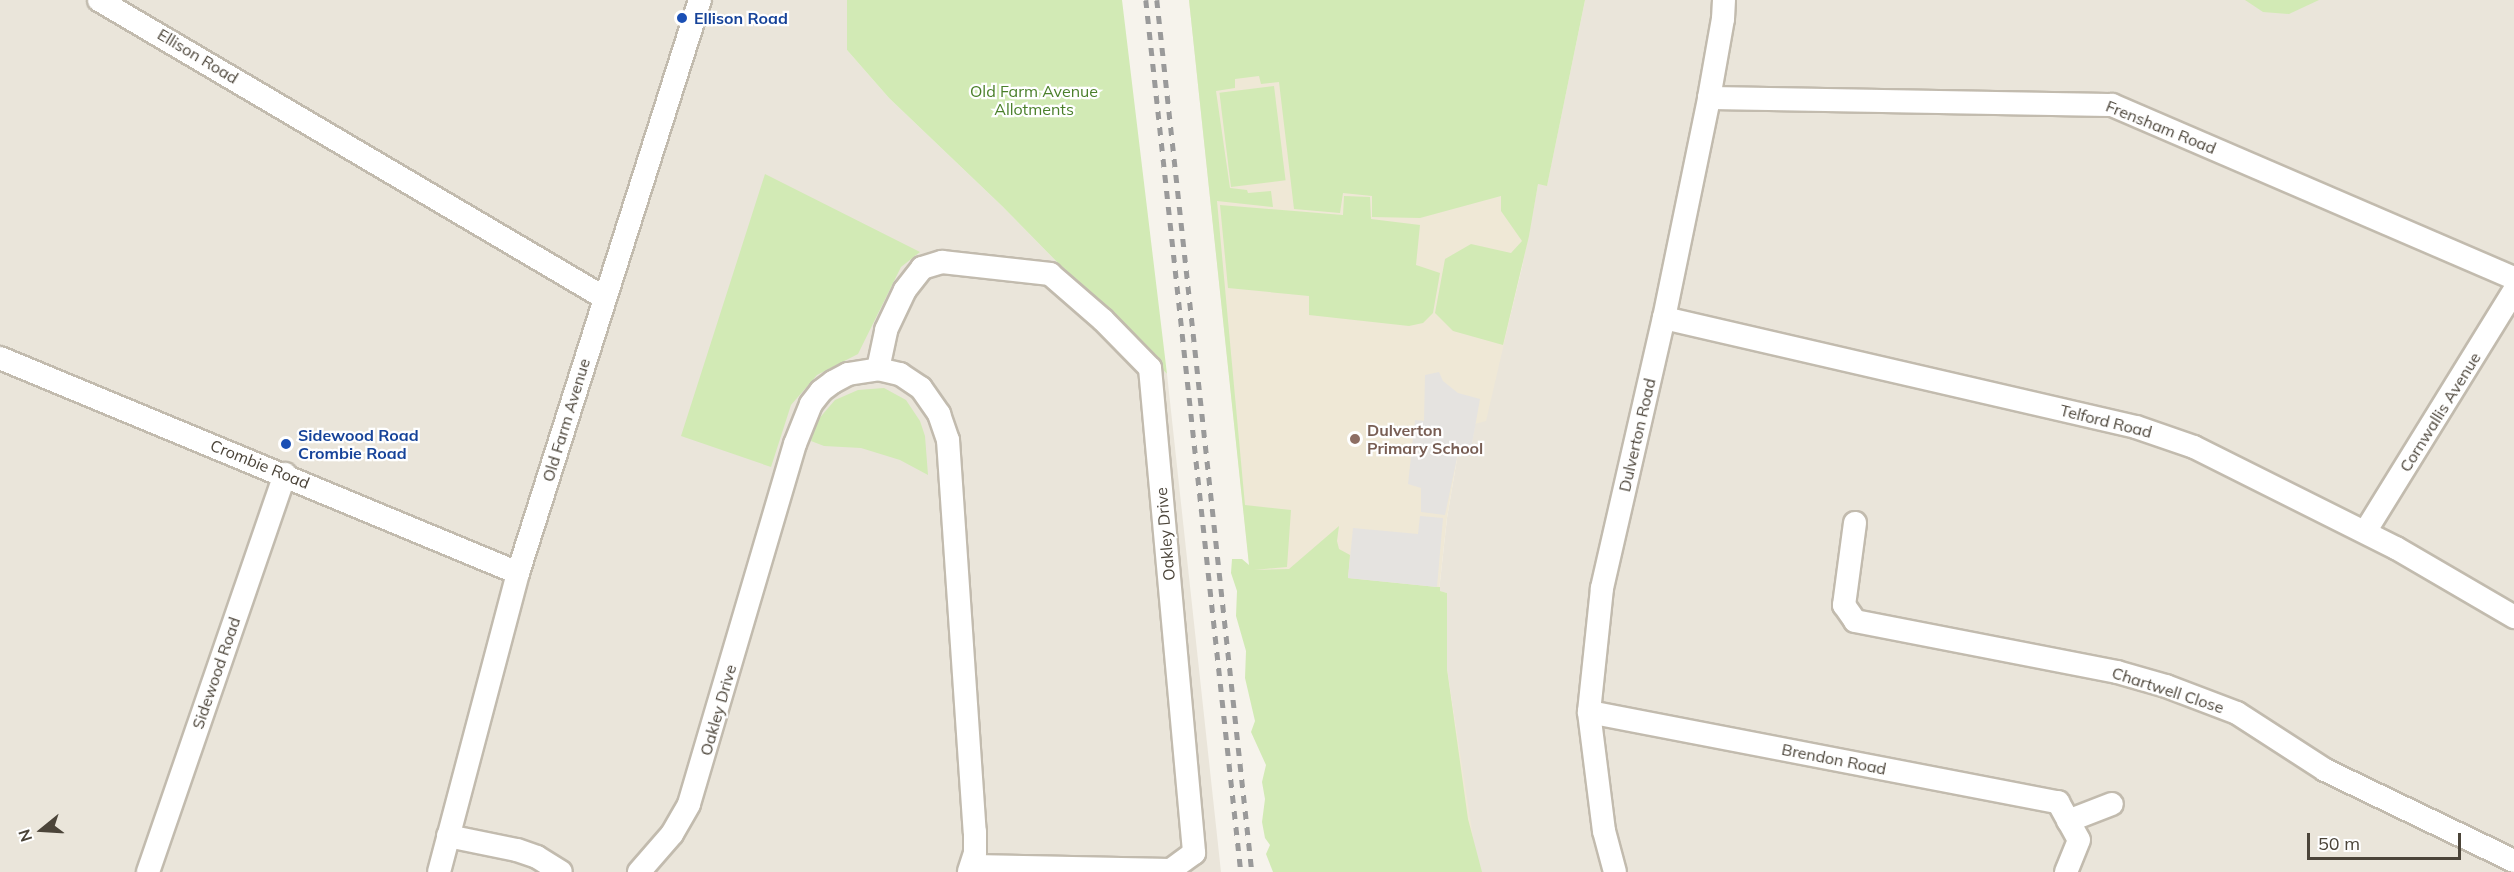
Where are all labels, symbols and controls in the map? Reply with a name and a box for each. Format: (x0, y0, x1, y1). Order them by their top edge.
place label: Ellison Road (694, 8, 788, 28)
marker: Ellison Road (675, 11, 689, 25)
street label: Ellison Road (154, 24, 242, 88)
park label: Old Farm Avenue Allotments (970, 81, 1098, 119)
street label: Frensham Road (2103, 96, 2219, 158)
street label: Cornwallis Avenue (2395, 349, 2485, 475)
street label: Old Farm Avenue (538, 356, 594, 484)
street label: Dulverton Road (1615, 376, 1659, 494)
street label: Telford Road (2058, 400, 2154, 442)
place label: Dulverton Primary School (1367, 420, 1483, 458)
place label: Sidewood Road Crombie Road (298, 425, 419, 463)
marker: Dulverton Primary School (1348, 432, 1362, 446)
street label: Crombie Road (208, 435, 312, 493)
marker: Sidewood Road Crombie Road (279, 437, 293, 451)
street label: Oakley Drive (1151, 486, 1179, 582)
street label: Sidewood Road (188, 615, 244, 731)
street label: Oakley Drive (696, 662, 740, 758)
street label: Chartwell Close (2110, 663, 2226, 717)
street label: Brendon Road (1780, 739, 1888, 779)
north arrow (12, 800, 72, 860)
scale bar (2310, 821, 2464, 859)
text: N (14, 827, 36, 844)
text: 50 m (2318, 832, 2360, 855)

